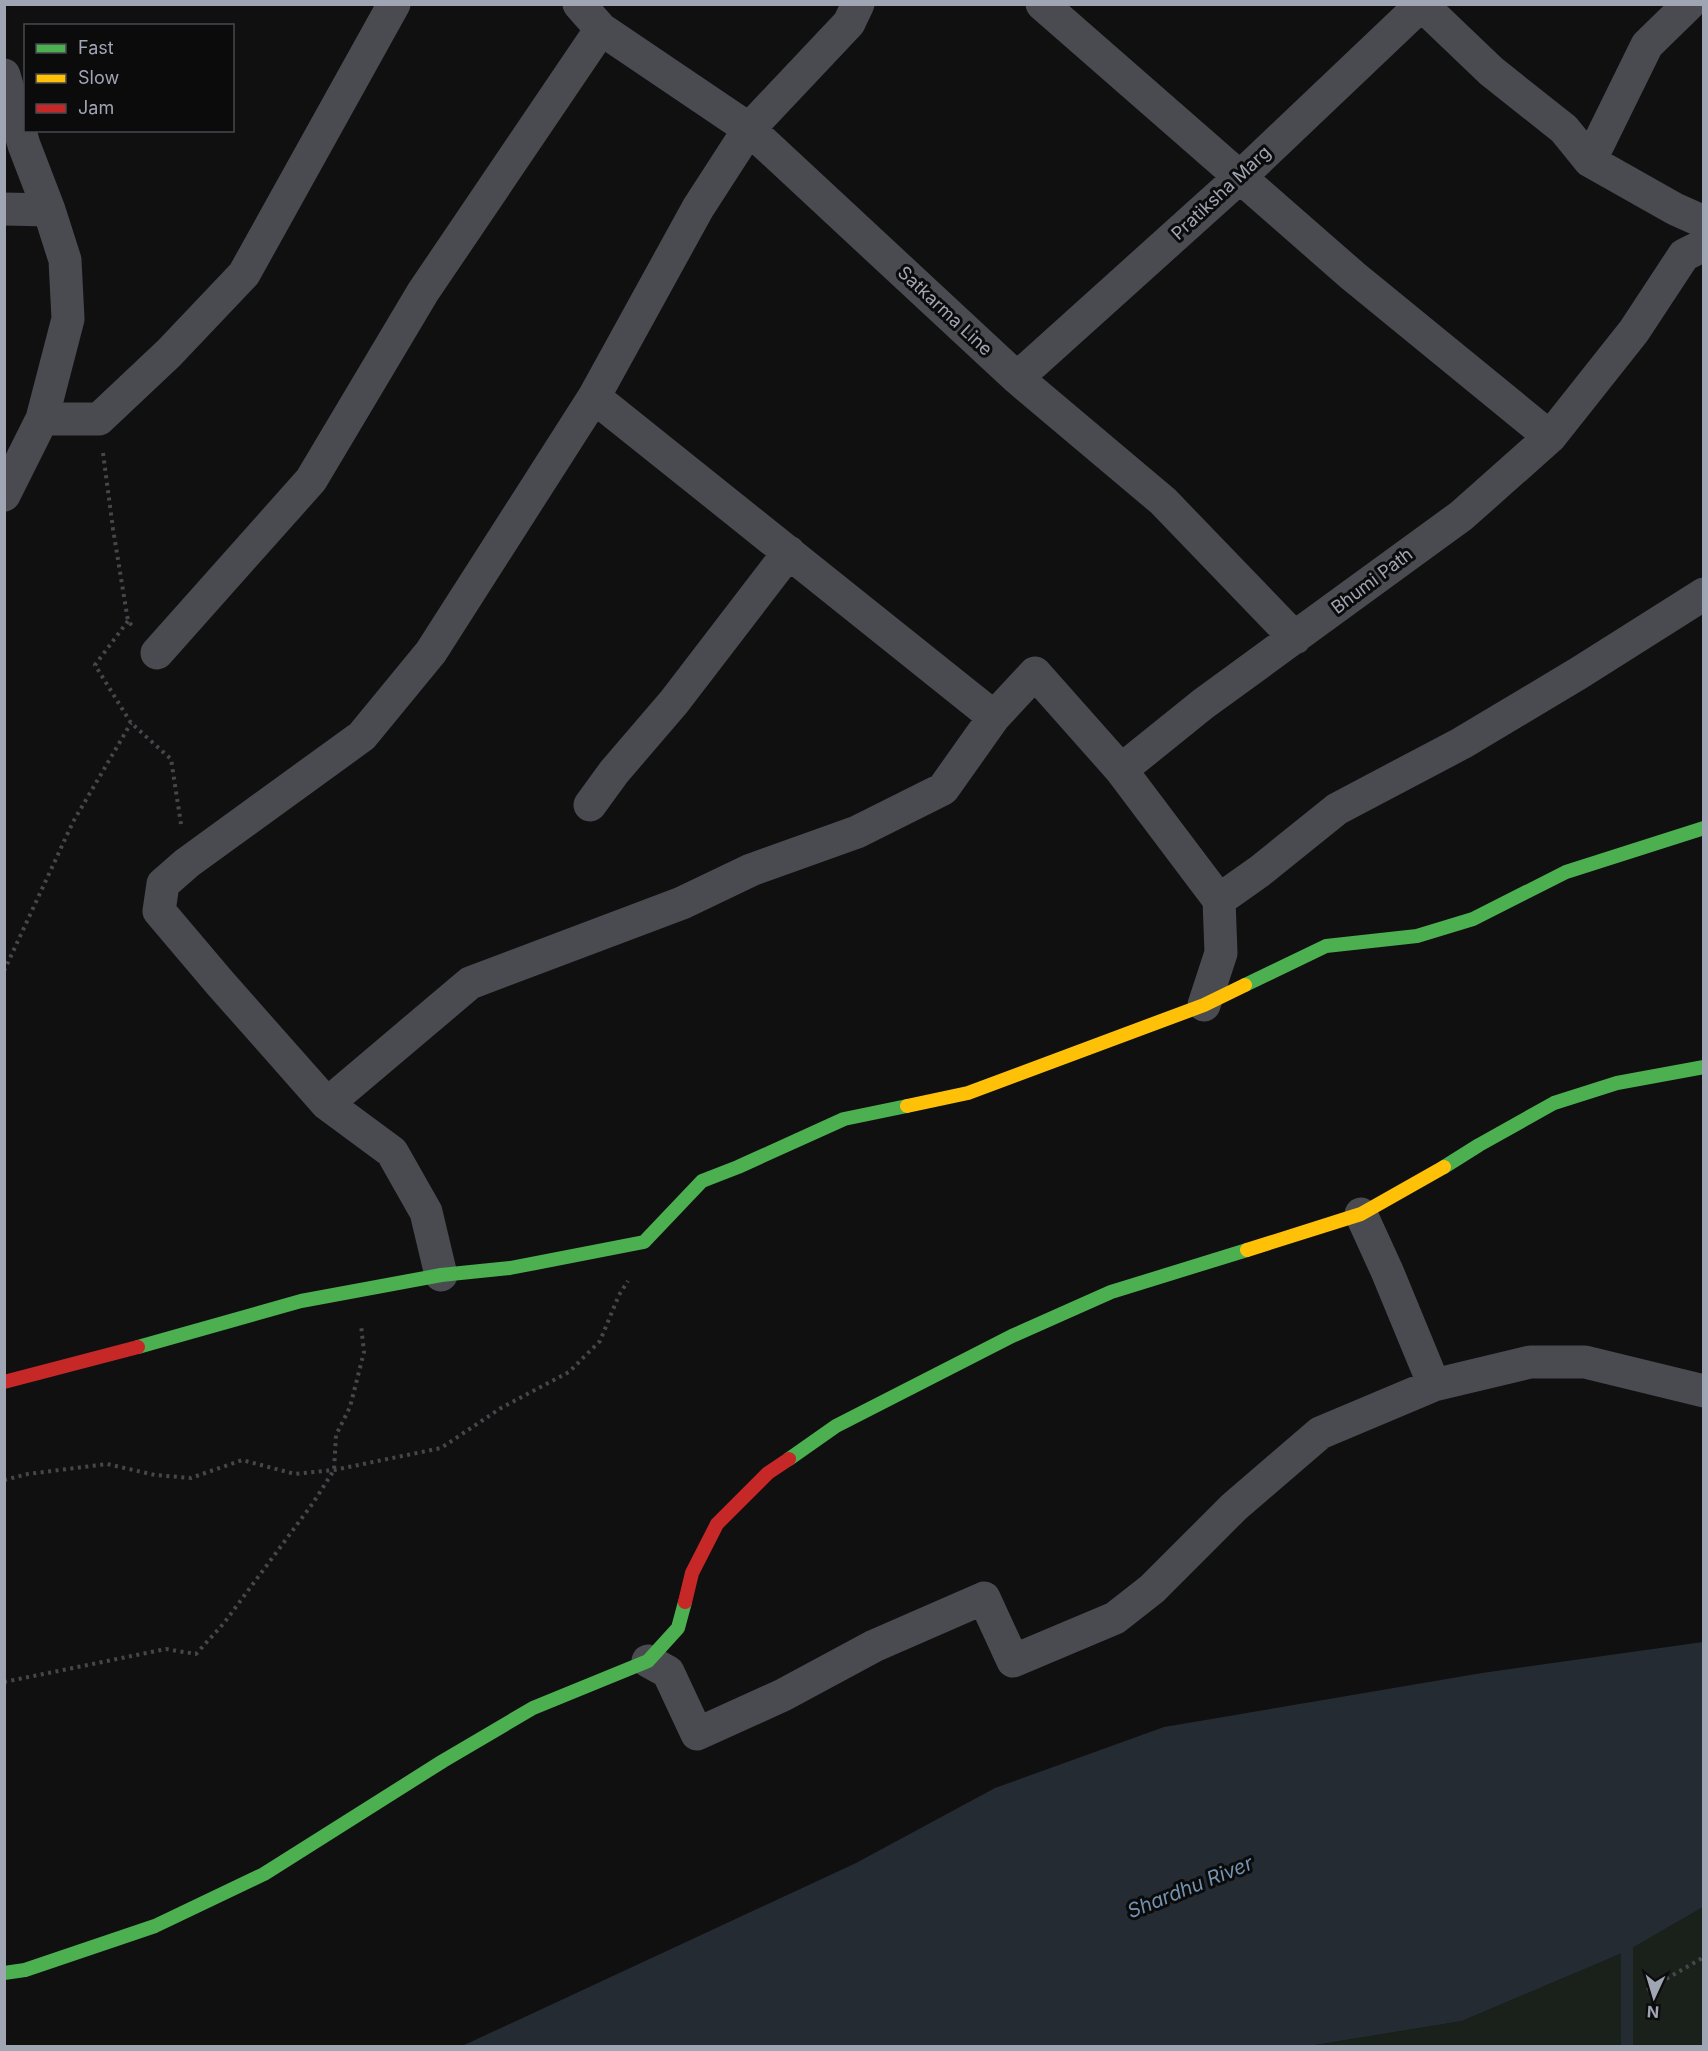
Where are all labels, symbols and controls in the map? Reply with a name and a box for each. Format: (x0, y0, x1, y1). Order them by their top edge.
legend (24, 24, 234, 132)
text: Fast (78, 37, 114, 58)
text: Slow (78, 67, 119, 88)
text: Jam (78, 97, 114, 118)
street label: Pratiksha Marg (1167, 141, 1275, 244)
street label: Satkarma Line (894, 262, 997, 360)
street label: Bhumi Path (1327, 543, 1417, 618)
water label: Shardhu River (1124, 1851, 1257, 1923)
north arrow (1624, 1967, 1684, 2027)
text: N (1646, 2002, 1660, 2022)

